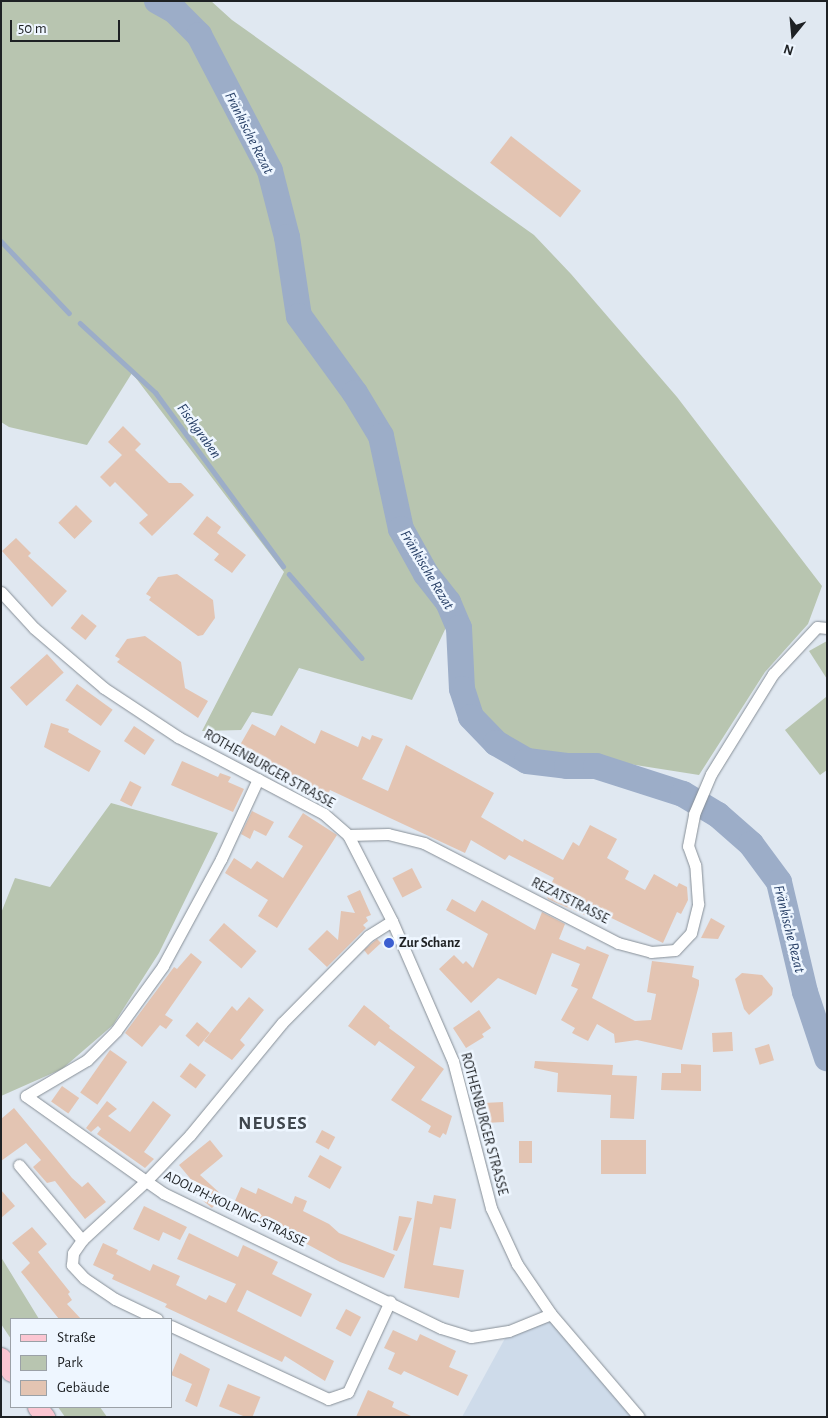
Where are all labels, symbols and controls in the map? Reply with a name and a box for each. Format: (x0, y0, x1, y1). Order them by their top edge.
scale bar (12, 10, 122, 42)
north arrow (768, 10, 818, 60)
text: 50 m (18, 21, 47, 36)
text: N (782, 41, 795, 57)
water label: Fränkische Rezat (221, 89, 277, 177)
water label: Fischgraben (173, 400, 225, 462)
water label: Fränkische Rezat (396, 527, 458, 613)
street label: ROTHENBURGER STRASSE (201, 726, 337, 812)
street label: REZATSTRASSE (528, 874, 612, 928)
water label: Fränkische Rezat (769, 883, 809, 975)
place label: Zur Schanz (399, 935, 460, 951)
marker: Zur Schanz (383, 937, 395, 949)
street label: ROTHENBURGER STRASSE (457, 1051, 511, 1197)
district label: NEUSES (237, 1113, 309, 1135)
street label: ADOLPH-KOLPING-STRASSE (161, 1167, 309, 1251)
legend (10, 1318, 172, 1408)
text: Straße (57, 1330, 96, 1345)
text: Park (57, 1355, 83, 1370)
text: Gebäude (57, 1380, 110, 1395)

